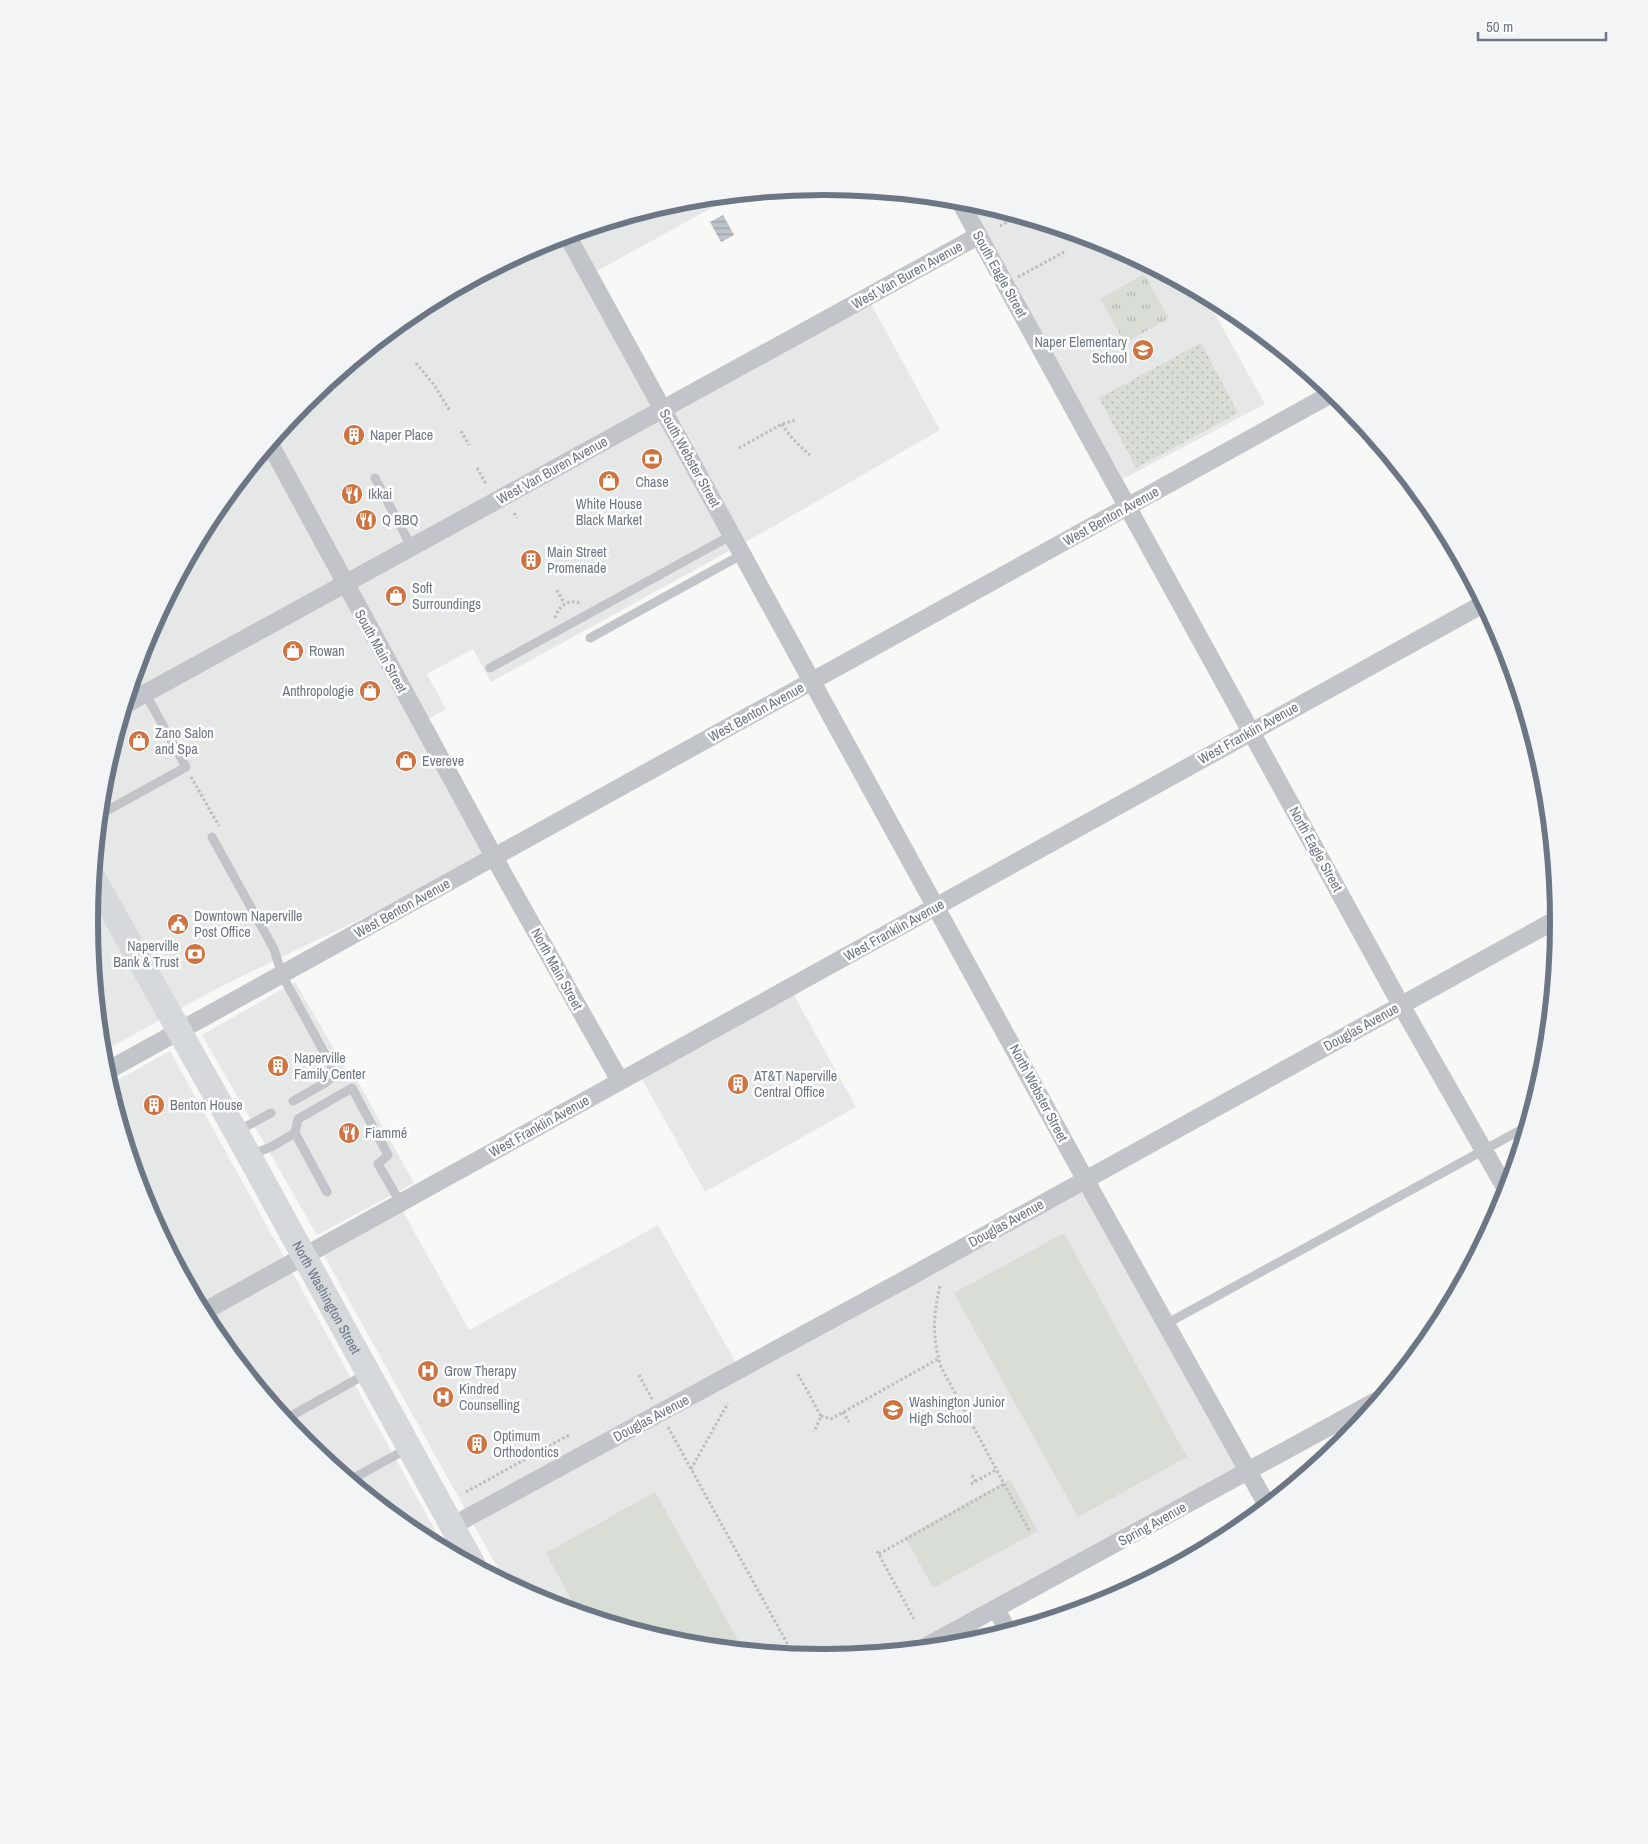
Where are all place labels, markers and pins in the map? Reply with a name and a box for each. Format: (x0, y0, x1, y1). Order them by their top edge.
place label: Naper Elementary School (1034, 333, 1127, 367)
school or university icon: Naper Elementary School (1131, 338, 1155, 362)
building icon: Naper Place (342, 423, 366, 447)
place label: Naper Place (370, 426, 433, 444)
bank icon: Chase (640, 447, 664, 471)
shop icon: White House Black Market (597, 469, 621, 493)
place label: Chase (635, 473, 669, 491)
restaurant icon: Ikkai (340, 482, 364, 506)
place label: Ikkai (368, 485, 392, 503)
place label: White House Black Market (576, 495, 642, 529)
restaurant icon: Q BBQ (354, 508, 378, 532)
place label: Q BBQ (382, 511, 418, 529)
place label: Main Street Promenade (547, 543, 606, 577)
building icon: Main Street Promenade (519, 548, 543, 572)
place label: Soft Surroundings (412, 579, 481, 613)
shop icon: Soft Surroundings (384, 584, 408, 608)
shop icon: Rowan (281, 639, 305, 663)
place label: Rowan (309, 642, 345, 660)
shop icon: Anthropologie (358, 679, 382, 703)
place label: Anthropologie (282, 682, 354, 700)
place label: Zano Salon and Spa (155, 724, 214, 758)
shop icon: Zano Salon and Spa (127, 729, 151, 753)
shop icon: Evereve (394, 749, 418, 773)
place label: Evereve (422, 752, 464, 770)
place label: Downtown Naperville Post Office (194, 907, 302, 941)
public building icon: Downtown Naperville Post Office (166, 912, 190, 936)
place label: Naperville Bank & Trust (113, 937, 179, 971)
bank icon: Naperville Bank & Trust (183, 942, 207, 966)
place label: Naperville Family Center (294, 1049, 366, 1083)
building icon: Naperville Family Center (266, 1054, 290, 1078)
place label: AT&T Naperville Central Office (753, 1067, 837, 1101)
building icon: AT&T Naperville Central Office (726, 1072, 750, 1096)
building icon: Benton House (142, 1093, 166, 1117)
place label: Benton House (170, 1096, 243, 1114)
restaurant icon: Fiammé (337, 1121, 361, 1145)
place label: Fiammé (365, 1124, 407, 1142)
hospital icon: Grow Therapy (416, 1359, 440, 1383)
place label: Grow Therapy (444, 1362, 517, 1380)
place label: Kindred Counselling (459, 1380, 520, 1414)
hospital icon: Kindred Counselling (431, 1385, 455, 1409)
place label: Washington Junior High School (909, 1393, 1005, 1427)
school or university icon: Washington Junior High School (881, 1398, 905, 1422)
place label: Optimum Orthodontics (493, 1427, 559, 1461)
building icon: Optimum Orthodontics (465, 1432, 489, 1456)

